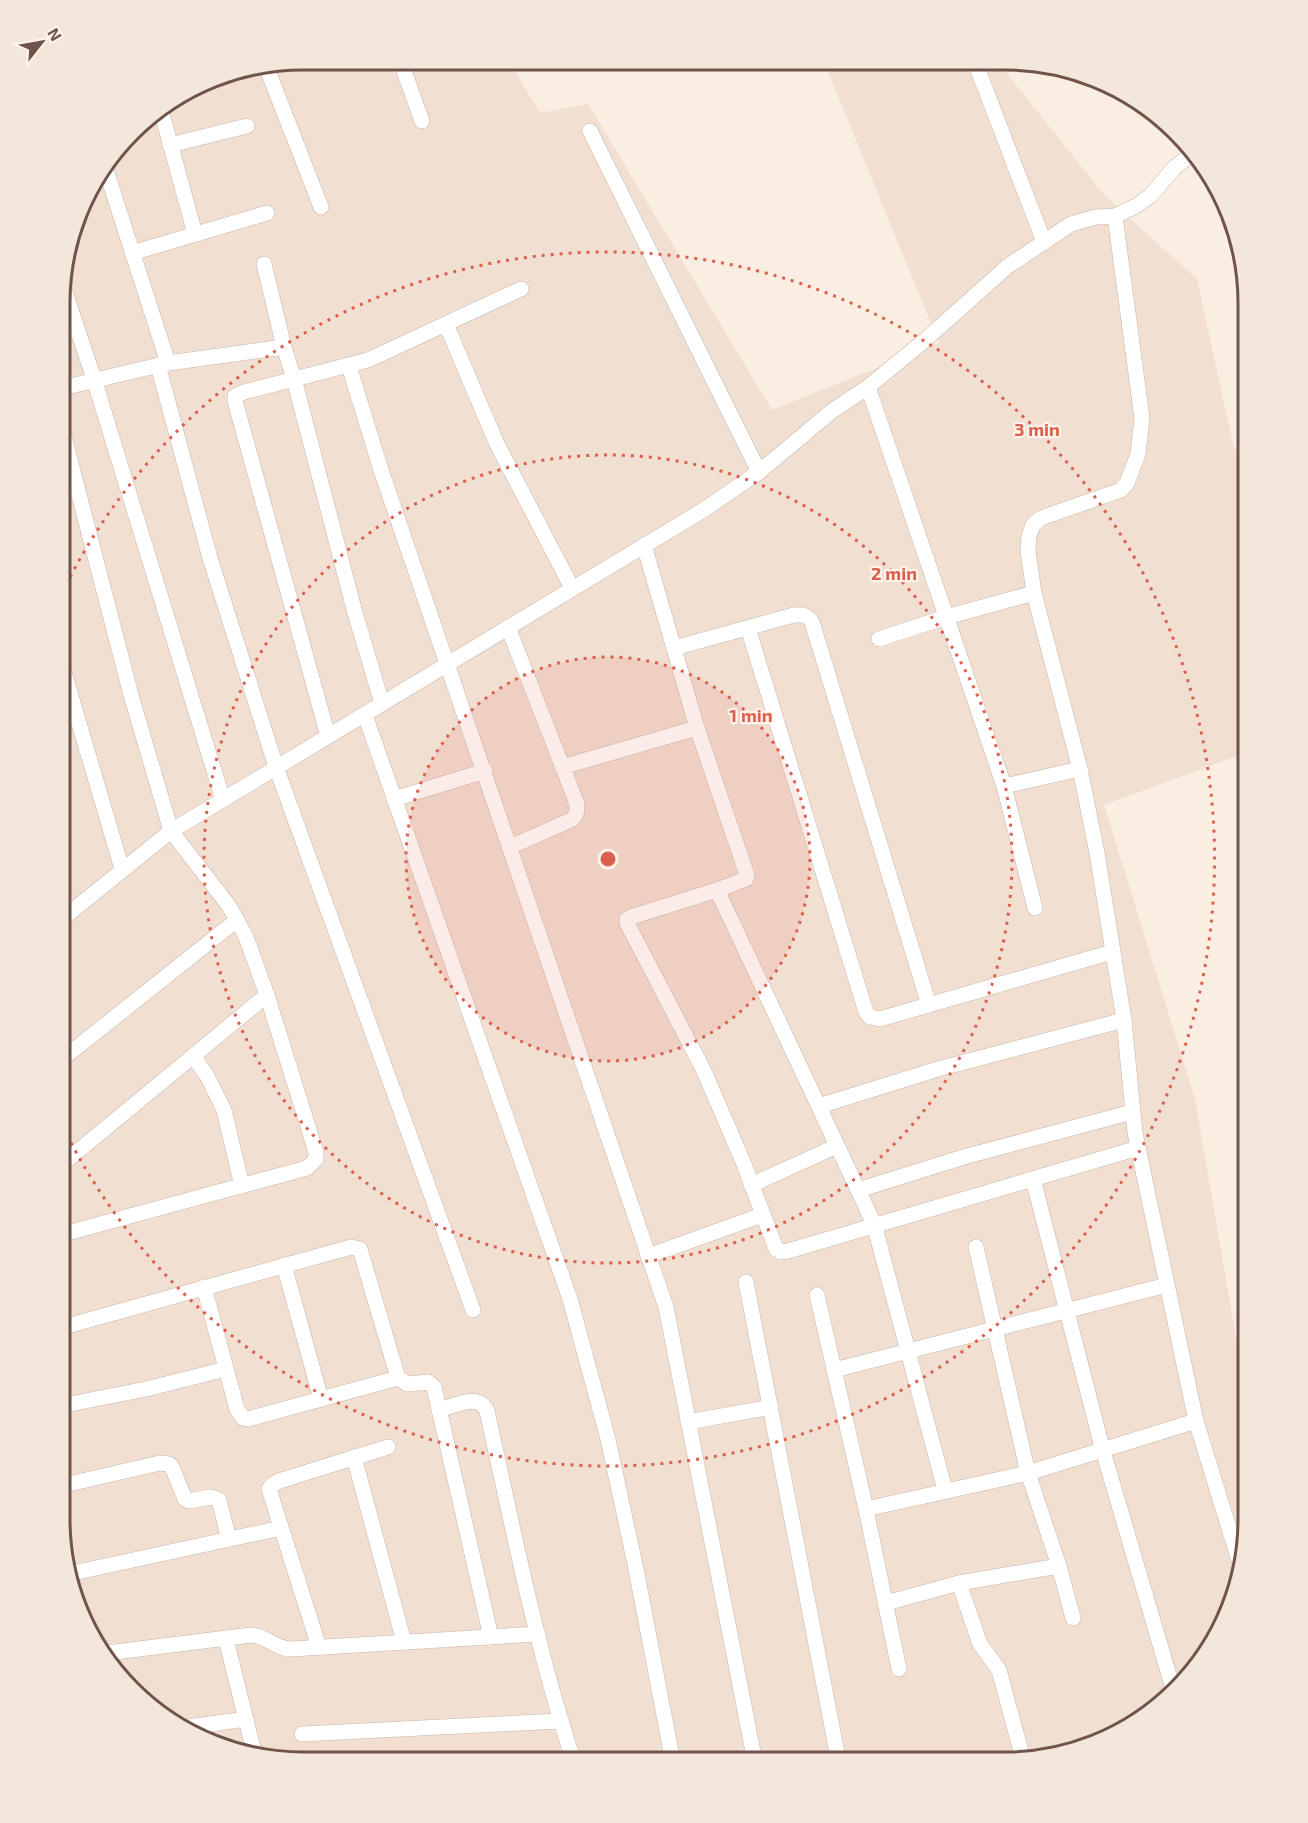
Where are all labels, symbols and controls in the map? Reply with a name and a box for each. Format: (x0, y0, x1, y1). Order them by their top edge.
north arrow (12, 12, 72, 72)
text: N (44, 24, 66, 44)
text: 3 min (1014, 418, 1060, 440)
text: 2 min (871, 562, 917, 584)
text: 1 min (729, 704, 773, 726)
centre of rings (598, 849, 618, 869)

